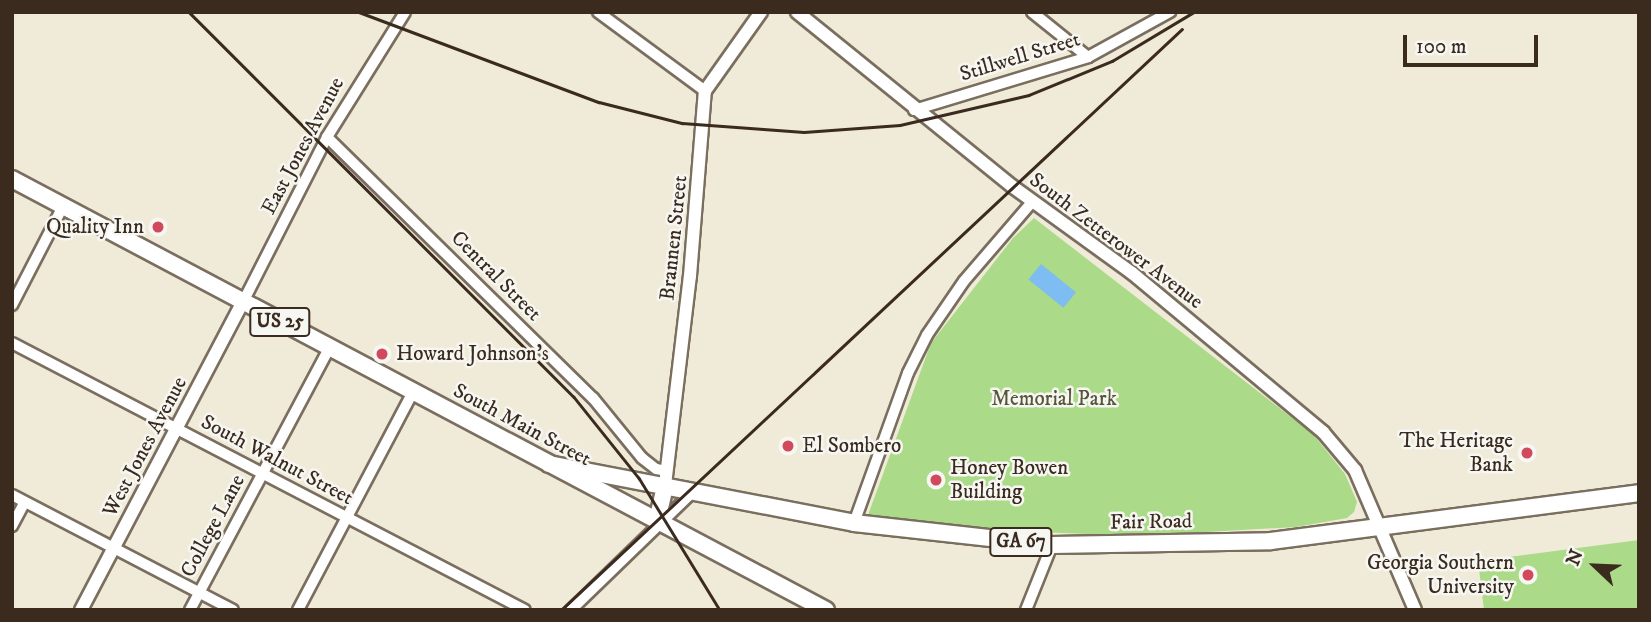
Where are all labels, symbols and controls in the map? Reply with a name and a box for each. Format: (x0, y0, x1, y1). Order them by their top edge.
scale bar (1406, 21, 1541, 65)
street label: Stillwell Street (957, 27, 1083, 87)
text: 100 m (1416, 34, 1467, 60)
street label: East Jones Avenue (256, 73, 350, 219)
street label: South Zetterower Avenue (1024, 167, 1208, 315)
street label: Brannen Street (655, 174, 693, 302)
place label: Quality Inn (46, 214, 144, 240)
marker: Quality Inn (150, 219, 166, 235)
street label: Central Street (446, 226, 546, 326)
road number: US 25 (248, 306, 312, 338)
place label: Howard Johnson's (396, 341, 549, 367)
marker: Howard Johnson's (374, 346, 390, 362)
street label: West Jones Avenue (97, 373, 193, 521)
street label: South Main Street (449, 378, 595, 472)
park label: Memorial Park (991, 386, 1117, 412)
street label: South Walnut Street (197, 409, 357, 511)
place label: The Heritage Bank (1399, 428, 1513, 478)
place label: El Sombero (802, 433, 901, 459)
marker: El Sombero (780, 438, 796, 454)
marker: The Heritage Bank (1519, 445, 1535, 461)
place label: Honey Bowen Building (950, 455, 1068, 505)
street label: College Lane (175, 470, 251, 582)
marker: Honey Bowen Building (928, 472, 944, 488)
street label: Fair Road (1110, 509, 1192, 535)
road number: GA 67 (988, 526, 1054, 558)
north arrow (1560, 531, 1630, 601)
text: N (1562, 546, 1589, 569)
place label: Georgia Southern University (1367, 550, 1514, 600)
marker: Georgia Southern University (1520, 567, 1536, 583)

